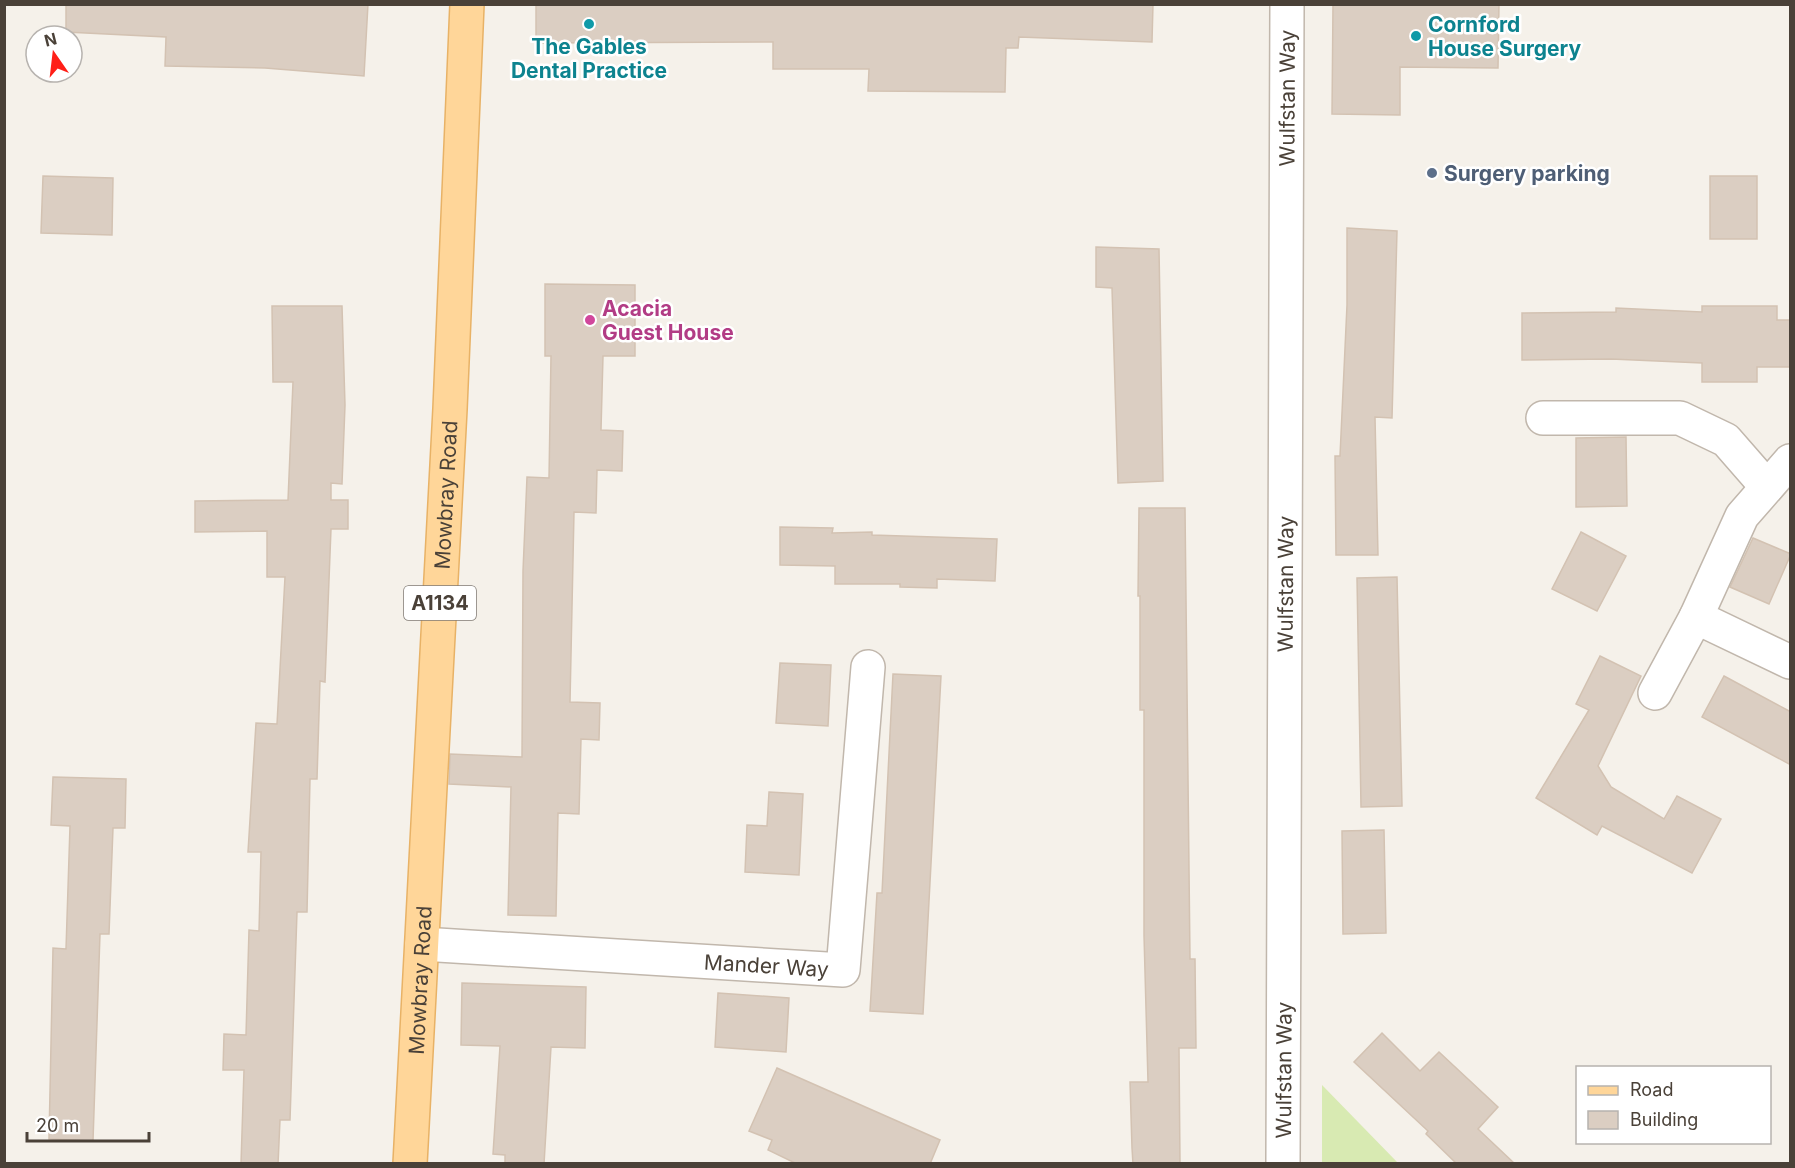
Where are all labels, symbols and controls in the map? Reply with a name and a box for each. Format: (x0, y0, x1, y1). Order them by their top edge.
place label: Cornford House Surgery (1428, 12, 1581, 61)
marker: The Gables Dental Practice (582, 17, 596, 31)
north arrow (24, 24, 84, 84)
text: N (42, 28, 59, 51)
street label: Wulfstan Way (1274, 29, 1299, 166)
marker: Cornford House Surgery (1409, 29, 1423, 43)
place label: The Gables Dental Practice (511, 34, 667, 83)
place label: Surgery parking (1444, 161, 1610, 186)
marker: Surgery parking (1425, 166, 1439, 180)
place label: Acacia Guest House (602, 296, 734, 345)
marker: Acacia Guest House (583, 313, 597, 327)
street label: Mowbray Road (429, 420, 462, 570)
street label: Wulfstan Way (1272, 515, 1298, 652)
road number: A1134 (404, 586, 476, 620)
street label: Mowbray Road (403, 905, 436, 1055)
street label: Mander Way (703, 949, 830, 982)
street label: Wulfstan Way (1271, 1001, 1296, 1138)
legend (1576, 1066, 1771, 1144)
text: Road (1630, 1079, 1673, 1100)
scale bar (27, 1105, 148, 1143)
text: Building (1630, 1109, 1698, 1130)
text: 20 m (36, 1115, 79, 1136)

